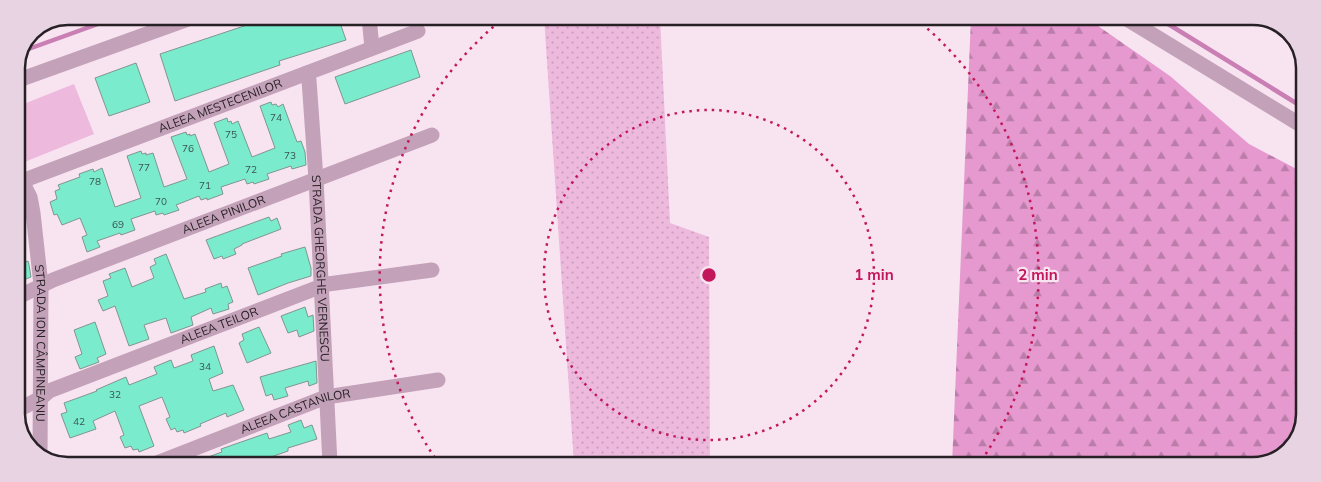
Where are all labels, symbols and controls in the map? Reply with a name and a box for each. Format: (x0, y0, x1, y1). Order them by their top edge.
street label: ALEEA MESTECENILOR (156, 75, 284, 136)
house number: 74 (270, 111, 282, 124)
house number: 75 (225, 128, 237, 141)
house number: 76 (182, 142, 194, 155)
house number: 73 (284, 149, 296, 162)
house number: 77 (138, 161, 150, 174)
house number: 72 (245, 163, 257, 176)
street label: STRADA GHEORGHE VERNESCU (309, 174, 333, 362)
house number: 78 (89, 175, 101, 188)
house number: 71 (199, 179, 211, 192)
street label: ALEEA PINILOR (180, 191, 267, 237)
house number: 70 (155, 195, 167, 208)
house number: 69 (112, 218, 124, 231)
street label: STRADA ION CÂMPINEANU (32, 264, 49, 422)
text: 1 min (854, 265, 894, 284)
text: 2 min (1018, 265, 1058, 284)
centre of rings (700, 266, 718, 284)
street label: ALEEA TEILOR (178, 303, 260, 347)
house number: 34 (199, 360, 211, 373)
street label: ALEEA CASTANILOR (238, 385, 351, 437)
house number: 32 (109, 388, 121, 401)
house number: 42 (73, 415, 85, 428)

